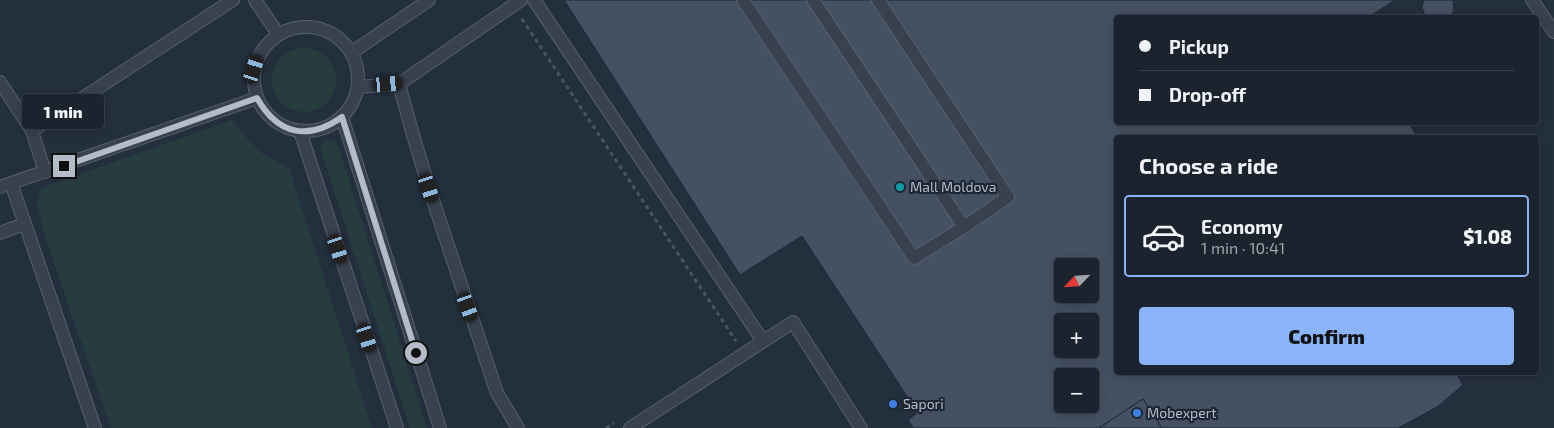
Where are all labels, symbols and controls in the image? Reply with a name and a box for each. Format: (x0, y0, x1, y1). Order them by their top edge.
text: Pickup (1169, 35, 1229, 58)
car (242, 52, 265, 86)
car (372, 75, 403, 93)
text: Drop-off (1169, 83, 1246, 106)
callout: 1 min (23, 94, 105, 128)
text: 1 min (43, 102, 83, 121)
text: Choose a ride (1139, 152, 1278, 178)
route end (53, 155, 75, 177)
car (417, 171, 440, 205)
place label: Mall Moldova (910, 178, 996, 195)
marker: Mall Moldova (894, 181, 906, 193)
icon: car (1141, 214, 1186, 259)
text: Economy (1201, 215, 1283, 238)
text: $1.08 (1463, 225, 1512, 248)
car (326, 232, 349, 266)
text: 1 min · 10:41 (1201, 238, 1285, 257)
north arrow (1054, 258, 1099, 302)
map controls (1054, 258, 1099, 413)
car (455, 290, 480, 324)
button: Confirm (1139, 307, 1514, 365)
button: + (1054, 313, 1099, 358)
car (355, 321, 378, 355)
route start (405, 342, 427, 364)
button: − (1054, 368, 1099, 413)
place label: Sapori (903, 395, 944, 412)
marker: Sapori (887, 398, 899, 410)
place label: Mobexpert (1147, 404, 1217, 421)
marker: Mobexpert (1131, 407, 1143, 419)

